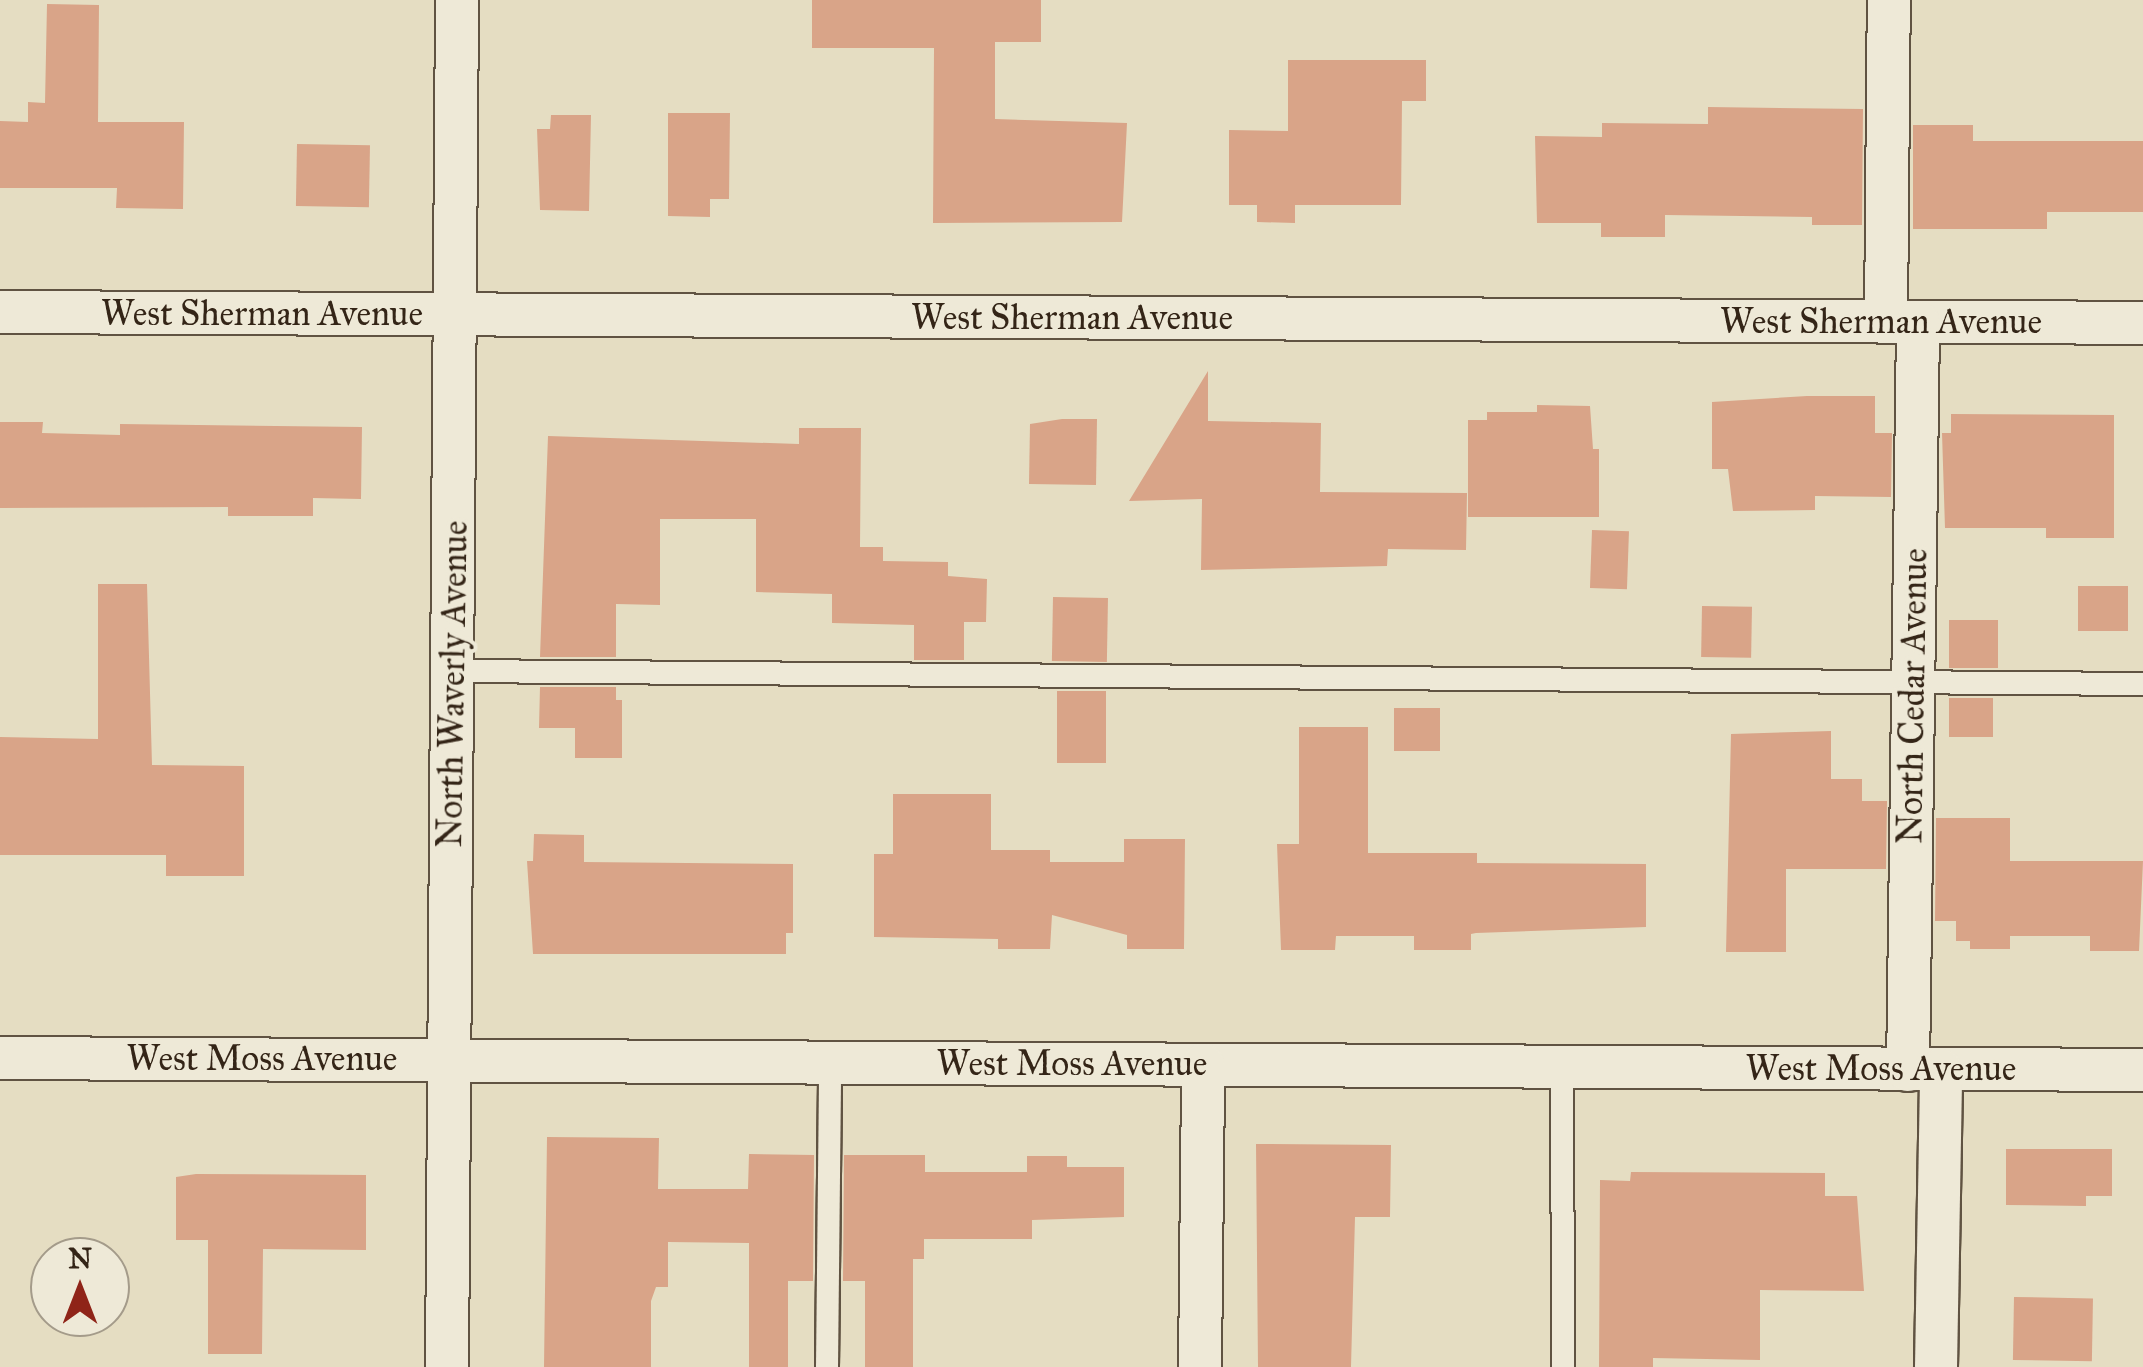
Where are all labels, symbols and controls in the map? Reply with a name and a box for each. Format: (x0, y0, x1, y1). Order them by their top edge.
street label: West Sherman Avenue (101, 293, 423, 335)
street label: West Sherman Avenue (911, 297, 1233, 339)
street label: West Sherman Avenue (1720, 301, 2042, 343)
street label: North Waverly Avenue (429, 520, 477, 848)
street label: North Cedar Avenue (1889, 548, 1937, 844)
street label: West Moss Avenue (127, 1038, 397, 1080)
street label: West Moss Avenue (937, 1043, 1207, 1085)
street label: West Moss Avenue (1746, 1048, 2016, 1090)
north arrow (30, 1237, 130, 1337)
text: N (68, 1241, 92, 1276)

